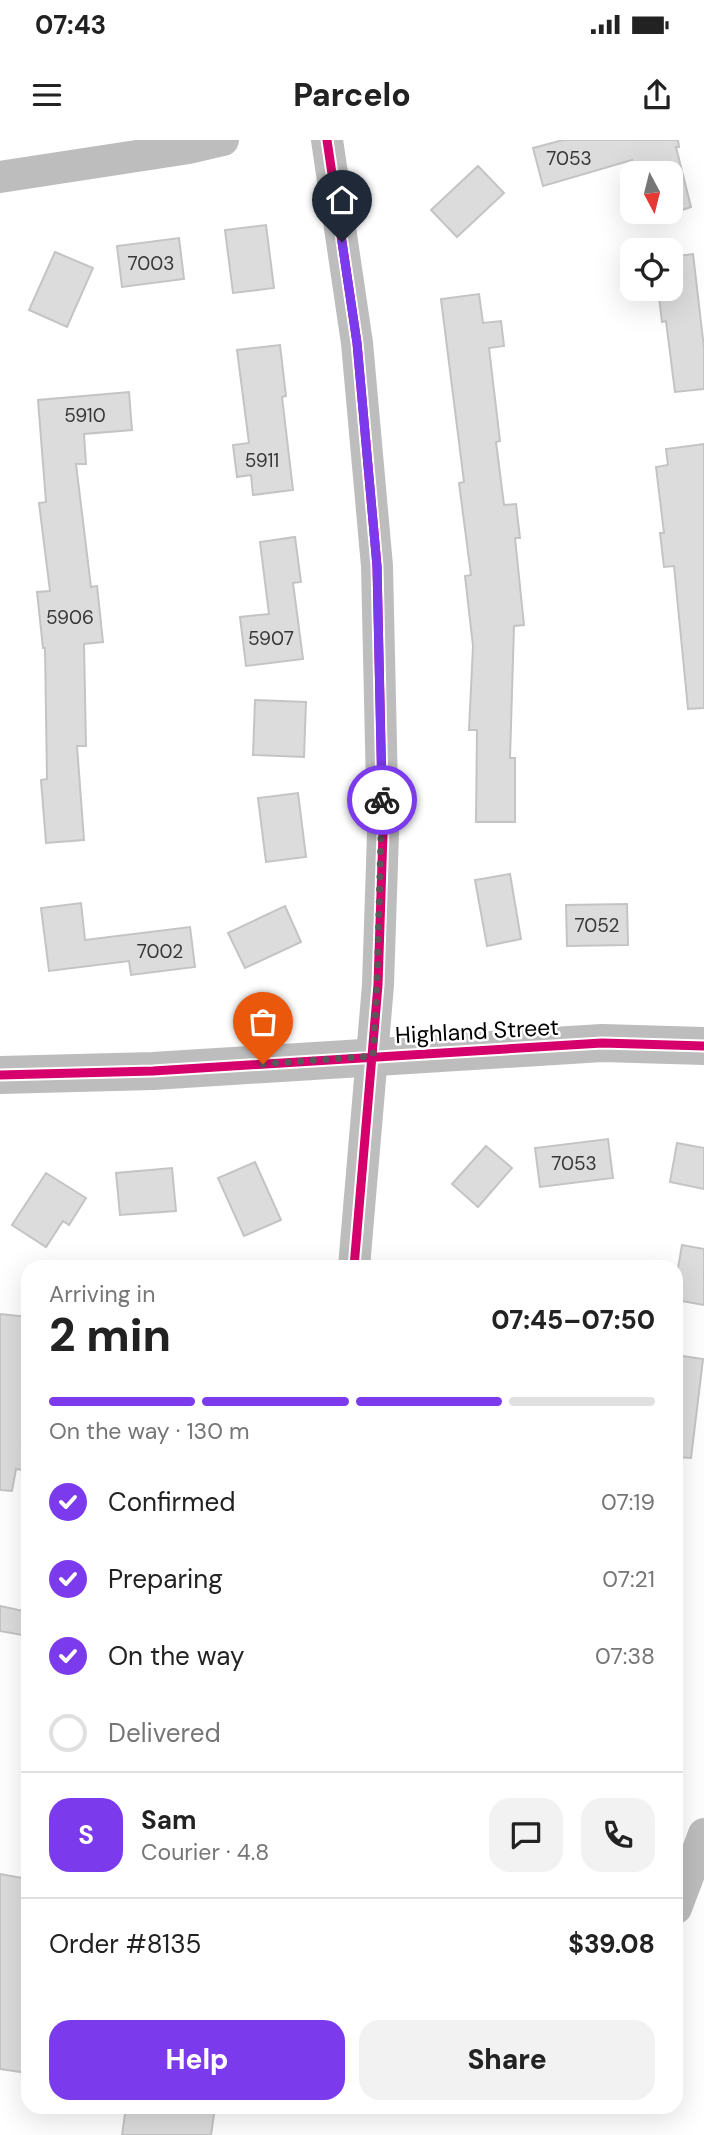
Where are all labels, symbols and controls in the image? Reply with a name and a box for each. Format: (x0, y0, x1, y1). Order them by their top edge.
text: 07:43 (35, 8, 106, 42)
text: Parcelo (293, 74, 411, 116)
icon: menu (28, 76, 66, 114)
icon: share (638, 76, 676, 114)
house number: 7053 (546, 146, 592, 171)
north arrow (620, 161, 682, 224)
map controls (620, 161, 683, 301)
pin (312, 170, 372, 242)
icon: home (323, 181, 361, 219)
button: locate (620, 238, 683, 301)
house number: 7003 (127, 251, 175, 276)
house number: 5910 (64, 403, 106, 428)
house number: 5911 (245, 448, 279, 473)
house number: 5906 (46, 605, 94, 630)
house number: 5907 (248, 626, 294, 651)
courier (347, 765, 417, 835)
icon: bike (363, 781, 401, 819)
house number: 7052 (574, 913, 620, 938)
house number: 7002 (137, 939, 183, 964)
pin (233, 992, 293, 1064)
icon: bag (244, 1003, 282, 1041)
street label: Highland Street (394, 1012, 560, 1050)
house number: 7053 (551, 1151, 597, 1176)
text: Arriving in (49, 1279, 155, 1309)
text: 07:45–07:50 (491, 1303, 655, 1337)
text: 2 min (49, 1305, 171, 1365)
text: On the way · 130 m (49, 1416, 250, 1446)
icon: check (49, 1483, 87, 1521)
text: Confirmed (108, 1485, 235, 1519)
text: 07:19 (601, 1487, 655, 1517)
icon: check (49, 1560, 87, 1598)
text: Preparing (108, 1562, 223, 1596)
text: 07:21 (602, 1564, 655, 1594)
icon: check (49, 1637, 87, 1675)
text: On the way (108, 1639, 244, 1673)
text: 07:38 (595, 1641, 655, 1671)
text: Delivered (108, 1716, 221, 1750)
button: chat (489, 1798, 563, 1872)
button: phone (581, 1798, 655, 1872)
text: Sam (141, 1803, 196, 1837)
text: S (78, 1818, 94, 1852)
text: Courier · 4.8 (141, 1837, 269, 1867)
text: Order #8135 (49, 1927, 201, 1961)
text: $39.08 (568, 1927, 655, 1961)
button: Help (49, 2020, 345, 2100)
button: Share (359, 2020, 655, 2100)

